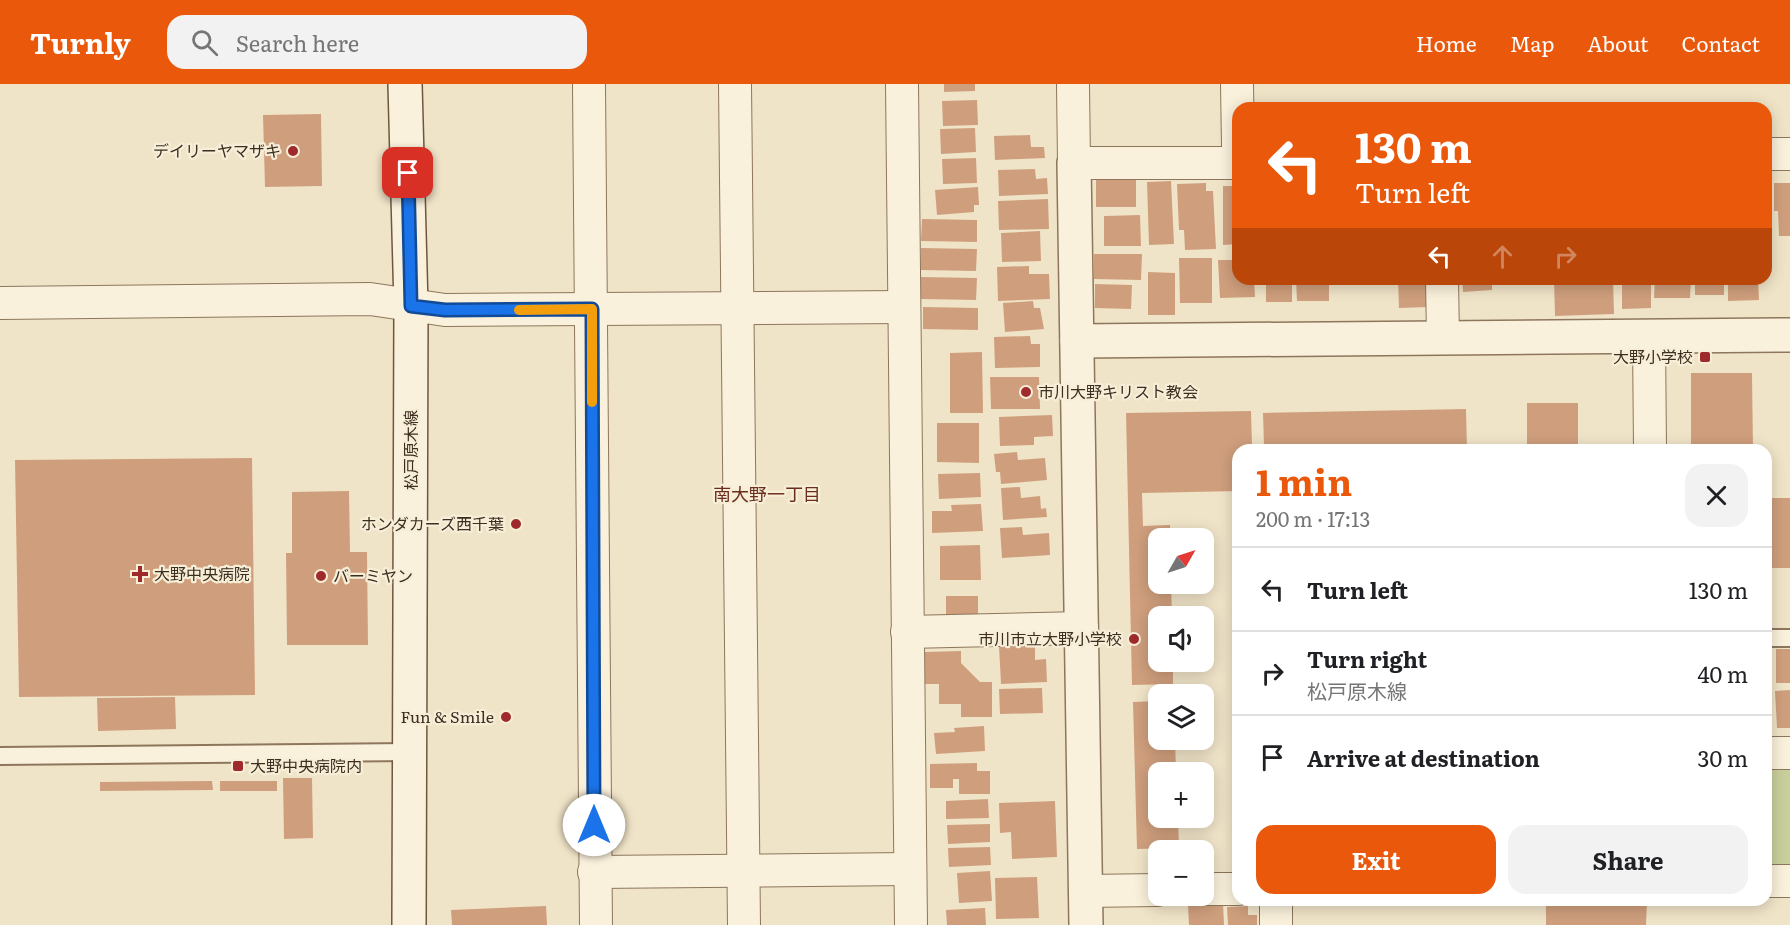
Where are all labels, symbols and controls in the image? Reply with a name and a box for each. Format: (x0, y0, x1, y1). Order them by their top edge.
search box (167, 15, 587, 69)
text: Turnly (30, 21, 131, 63)
icon: search (188, 26, 221, 59)
text: Search here (236, 26, 359, 59)
text: Home (1416, 27, 1477, 58)
text: Map (1510, 27, 1554, 58)
text: About (1587, 27, 1649, 58)
text: Contact (1682, 27, 1760, 58)
text: 130 m (1355, 114, 1472, 176)
icon: left (1256, 126, 1334, 204)
place label: デイリーヤマザキ (153, 138, 281, 162)
marker: デイリーヤマザキ (286, 144, 300, 158)
pin (382, 147, 433, 198)
icon: arrive (391, 156, 424, 189)
text: Turn left (1355, 171, 1470, 211)
icon: left (1423, 240, 1456, 273)
icon: ahead (1486, 240, 1519, 273)
icon: right (1549, 240, 1582, 273)
place label: 大野小学校 (1613, 344, 1693, 368)
marker: 大野小学校 (1698, 350, 1712, 364)
place label: 市川大野キリスト教会 (1038, 379, 1198, 403)
marker: 市川大野キリスト教会 (1019, 385, 1033, 399)
street label: 松戸原木線 (398, 410, 422, 490)
text: 1 min (1256, 454, 1352, 507)
button: close (1685, 464, 1748, 527)
district label: 南大野一丁目 (713, 480, 821, 507)
text: 200 m · 17:13 (1256, 503, 1370, 533)
place label: ホンダカーズ西千葉 (361, 511, 504, 535)
marker: ホンダカーズ西千葉 (509, 517, 523, 531)
north arrow (1148, 528, 1214, 594)
map controls (1148, 528, 1214, 906)
place label: 大野中央病院 (154, 561, 250, 585)
place label: バーミヤン (333, 563, 413, 587)
marker: 大野中央病院 (131, 565, 149, 583)
marker: バーミヤン (314, 569, 328, 583)
icon: left (1256, 573, 1289, 606)
text: Turn left (1307, 573, 1408, 606)
text: 130 m (1689, 573, 1748, 606)
button: sound (1148, 606, 1214, 672)
place label: 市川市立大野小学校 (978, 626, 1122, 650)
marker: 市川市立大野小学校 (1127, 632, 1141, 646)
text: Turn right (1307, 642, 1427, 675)
icon: right (1256, 657, 1289, 690)
text: 40 m (1697, 657, 1748, 690)
text: 松戸原木線 (1307, 675, 1407, 705)
button: layers (1148, 684, 1214, 750)
place label: Fun & Smile (400, 704, 494, 728)
marker: Fun & Smile (499, 710, 513, 724)
icon: arrive (1256, 741, 1289, 774)
text: Arrive at destination (1307, 741, 1540, 774)
text: 30 m (1698, 741, 1748, 774)
place label: 大野中央病院内 (250, 753, 362, 777)
marker: 大野中央病院内 (231, 759, 245, 773)
button: + (1148, 762, 1214, 828)
position arrow (562, 793, 626, 857)
button: Exit (1256, 825, 1496, 894)
button: Share (1508, 825, 1748, 894)
button: − (1148, 840, 1214, 906)

